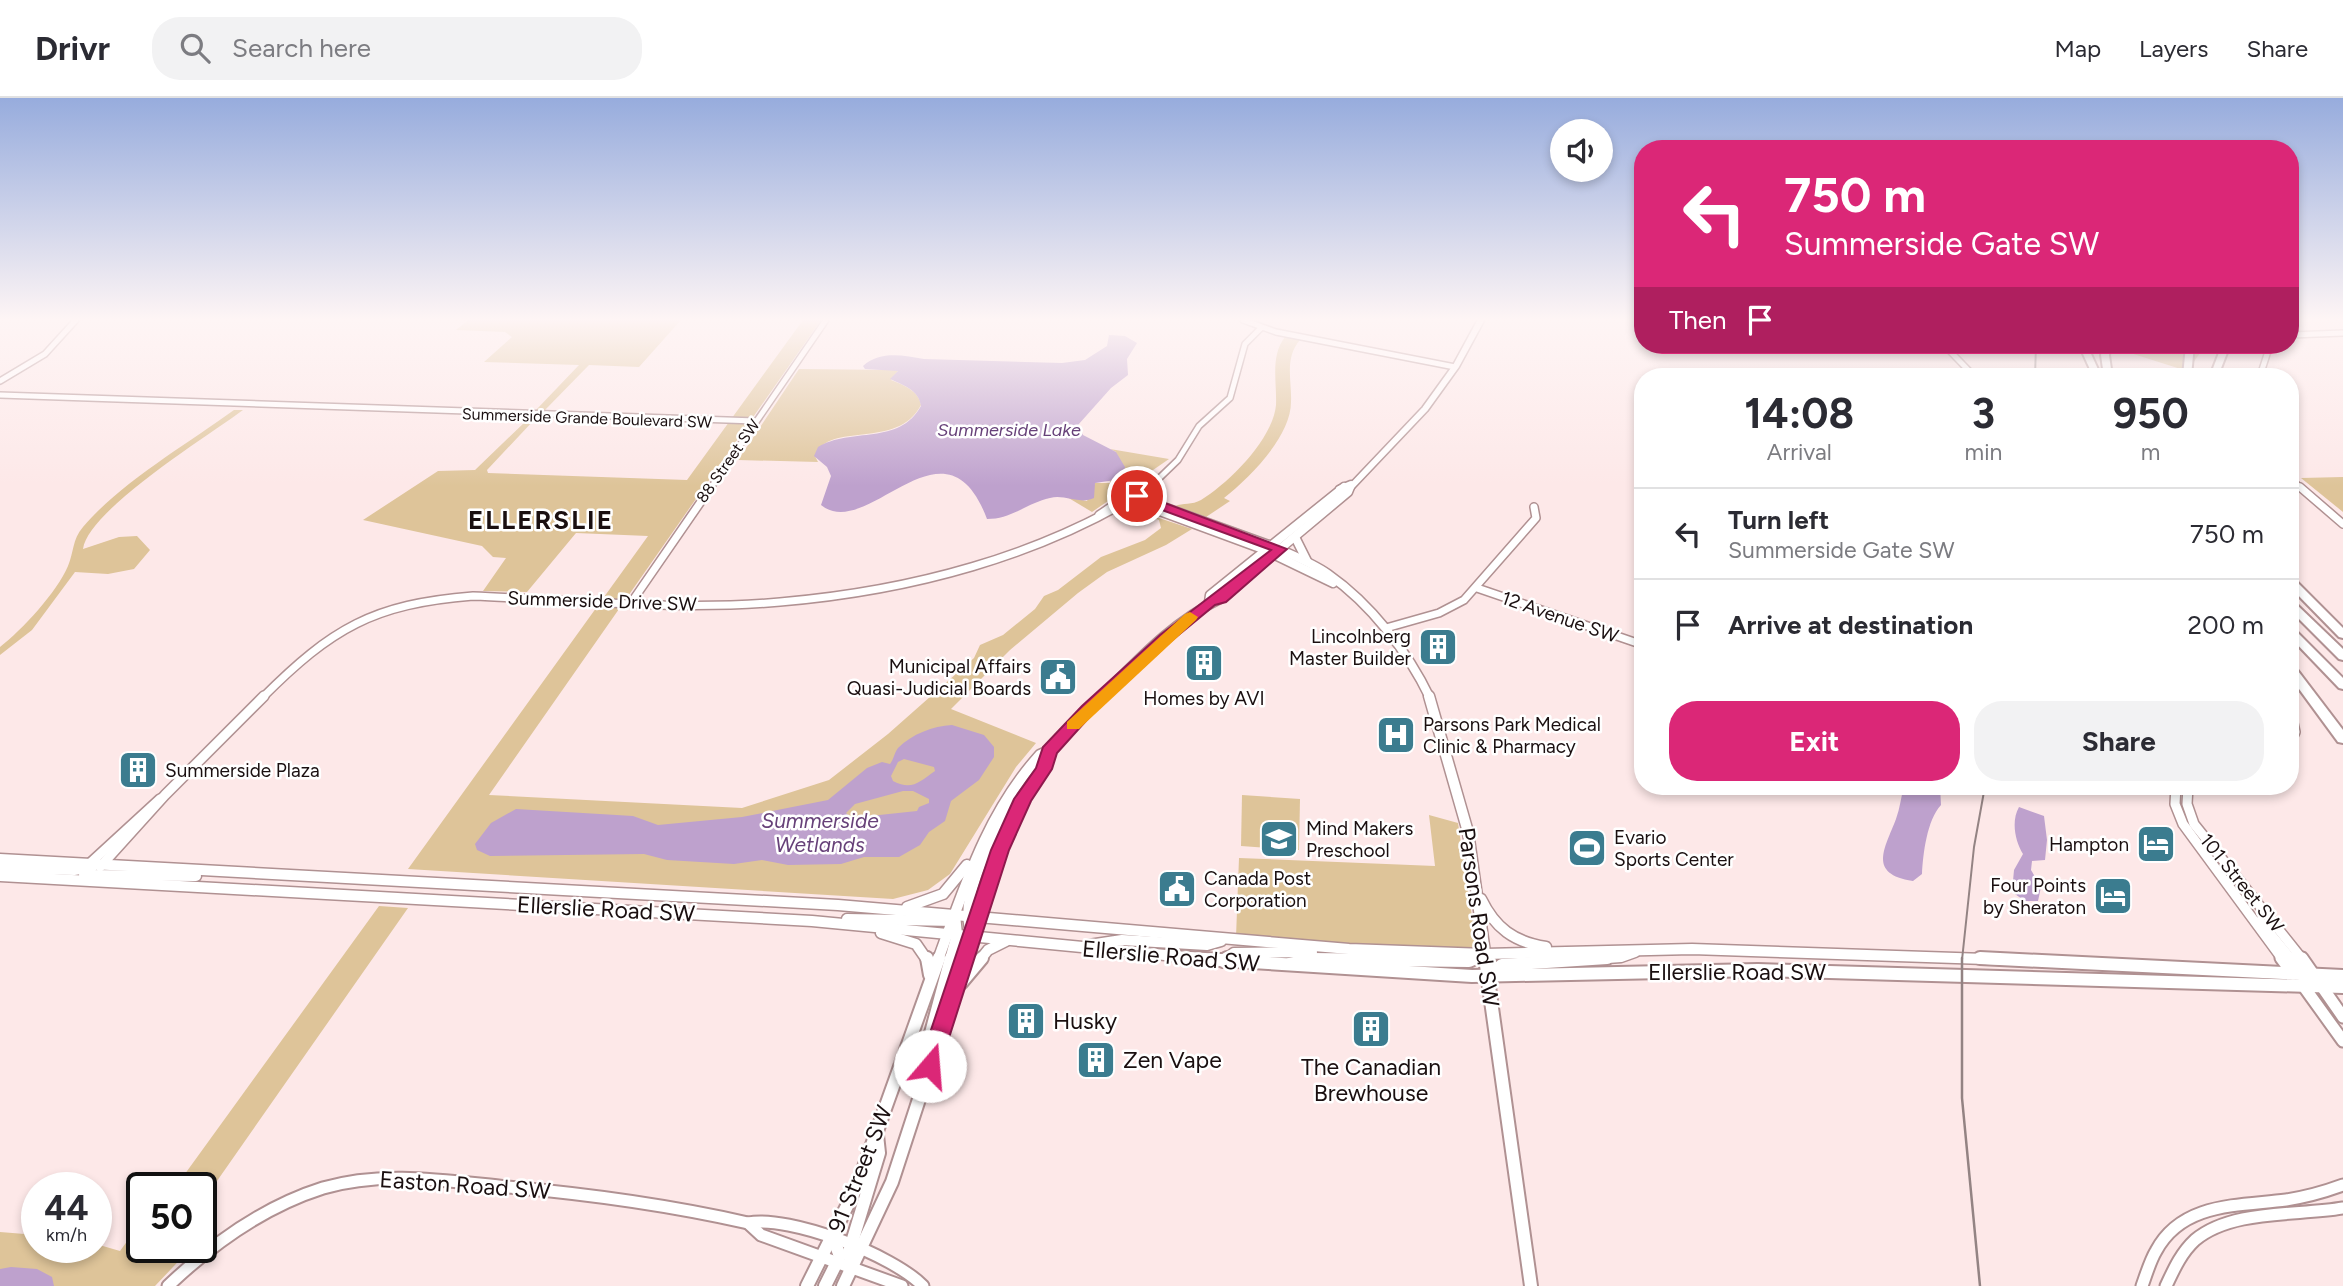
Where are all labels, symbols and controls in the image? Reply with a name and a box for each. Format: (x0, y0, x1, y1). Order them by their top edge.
search box (152, 17, 642, 80)
text: Drivr (35, 29, 110, 68)
icon: search (176, 29, 214, 67)
text: Search here (232, 32, 371, 64)
text: Map (2054, 34, 2101, 63)
text: Layers (2139, 34, 2208, 63)
text: Share (2246, 34, 2308, 63)
map controls (1550, 119, 1613, 182)
button: sound (1550, 119, 1613, 182)
text: 750 m (1784, 165, 1926, 224)
icon: left (1669, 168, 1760, 259)
text: Summerside Gate SW (1784, 225, 2099, 263)
icon: arrive (1741, 301, 1779, 339)
text: Then (1669, 304, 1727, 336)
text: 14:08 (1744, 388, 1854, 439)
text: 3 (1972, 388, 1995, 439)
text: 950 (2113, 388, 2189, 439)
street label: Summerside Grande Boulevard SW (462, 404, 713, 432)
street label: 88 Street SW (692, 415, 764, 506)
water label: Summerside Lake (937, 419, 1081, 441)
text: Arrival (1767, 438, 1832, 466)
text: min (1965, 438, 2002, 466)
text: m (2141, 438, 2160, 466)
pin (1107, 466, 1167, 526)
icon: arrive (1118, 477, 1156, 515)
district label: ELLERSLIE (468, 504, 614, 536)
text: Turn left (1728, 504, 1829, 536)
icon: left (1669, 515, 1707, 553)
text: 750 m (2190, 518, 2264, 550)
text: Summerside Gate SW (1728, 536, 1955, 564)
street label: Summerside Drive SW (507, 586, 698, 616)
street label: 12 Avenue SW (1499, 586, 1622, 648)
icon: arrive (1669, 606, 1707, 644)
text: Arrive at destination (1728, 609, 1973, 641)
text: 200 m (2188, 609, 2264, 641)
place label: Lincolnberg Master Builder (1289, 625, 1412, 670)
building icon: Lincolnberg Master Builder (1417, 626, 1459, 668)
building icon: Homes by AVI (1183, 642, 1225, 684)
place label: Municipal Affairs Quasi-Judicial Boards (847, 655, 1031, 700)
public building icon: Municipal Affairs Quasi-Judicial Boards (1037, 656, 1079, 698)
place label: Homes by AVI (1143, 687, 1265, 710)
button: Exit (1669, 701, 1960, 781)
button: Share (1974, 701, 2264, 781)
place label: Parsons Park Medical Clinic & Pharmacy (1423, 713, 1601, 758)
hospital icon: Parsons Park Medical Clinic & Pharmacy (1375, 714, 1417, 756)
building icon: Summerside Plaza (117, 749, 159, 791)
place label: Summerside Plaza (165, 759, 320, 782)
water label: Summerside Wetlands (761, 808, 879, 857)
place label: Mind Makers Preschool (1306, 817, 1413, 862)
school or university icon: Mind Makers Preschool (1258, 818, 1300, 860)
hotel icon: Hampton (2135, 823, 2177, 865)
street label: Parsons Road SW (1453, 826, 1505, 1008)
place label: Evario Sports Center (1614, 826, 1734, 871)
sports icon: Evario Sports Center (1566, 827, 1608, 869)
street label: 101 Street SW (2195, 829, 2289, 938)
place label: Hampton (2049, 833, 2129, 856)
place label: Canada Post Corporation (1204, 867, 1311, 912)
public building icon: Canada Post Corporation (1156, 868, 1198, 910)
place label: Four Points by Sheraton (1983, 874, 2086, 919)
hotel icon: Four Points by Sheraton (2092, 875, 2134, 917)
street label: Ellerslie Road SW (516, 890, 696, 928)
street label: Ellerslie Road SW (1081, 934, 1261, 978)
street label: Ellerslie Road SW (1648, 958, 1826, 986)
building icon: Husky (1005, 1000, 1047, 1042)
place label: Husky (1053, 1007, 1117, 1035)
building icon: The Canadian Brewhouse (1350, 1008, 1392, 1050)
position arrow (893, 1029, 967, 1103)
building icon: Zen Vape (1075, 1039, 1117, 1081)
place label: Zen Vape (1123, 1046, 1222, 1074)
place label: The Canadian Brewhouse (1301, 1053, 1441, 1107)
street label: 91 Street SW (822, 1101, 898, 1237)
street label: Easton Road SW (379, 1165, 551, 1205)
speed limit sign: 50 (126, 1172, 217, 1263)
text: 44 (44, 1187, 89, 1229)
text: km/h (46, 1224, 87, 1246)

